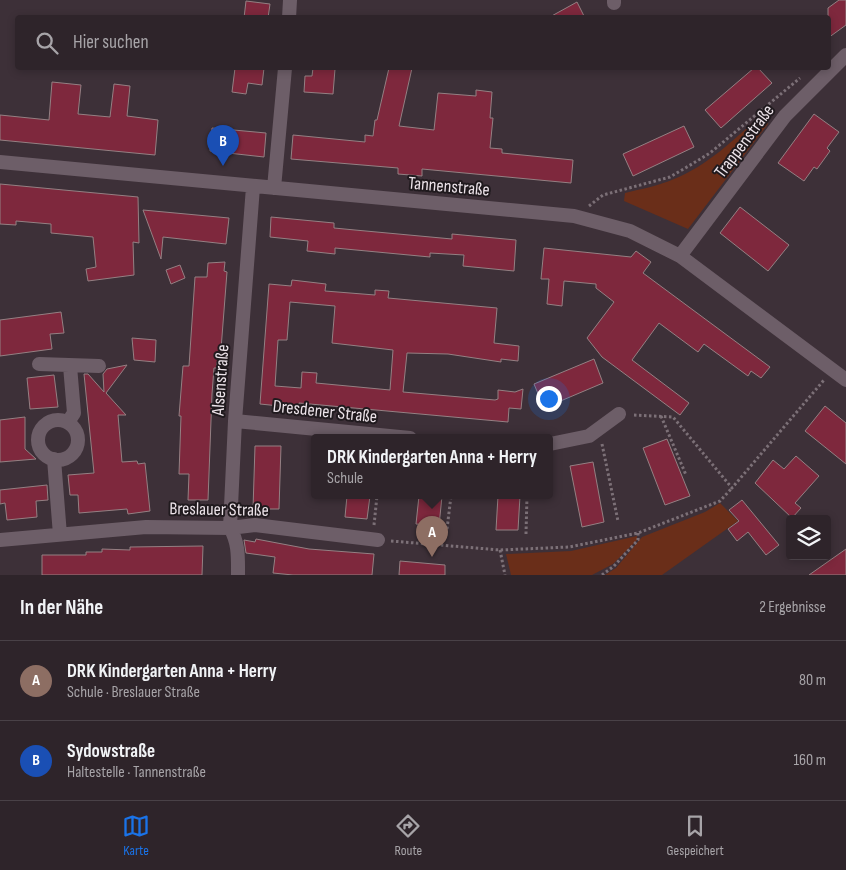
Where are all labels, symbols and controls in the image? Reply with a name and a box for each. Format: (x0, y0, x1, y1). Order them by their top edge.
search box (15, 15, 831, 70)
icon: search (33, 29, 61, 57)
text: Hier suchen (73, 31, 149, 54)
street label: Trappenstraße (710, 101, 779, 182)
pin: B (207, 125, 239, 166)
street label: Tannenstraße (407, 172, 491, 201)
street label: Alsenstraße (207, 344, 233, 417)
your location (536, 386, 562, 412)
street label: Dresdener Straße (272, 396, 378, 427)
popup (311, 434, 553, 499)
text: DRK Kindergarten Anna + Herry (327, 446, 537, 469)
text: Schule (327, 469, 363, 488)
street label: Breslauer Straße (169, 498, 269, 521)
map controls (786, 515, 831, 560)
button: layers (786, 515, 831, 560)
pin: A (416, 516, 448, 557)
text: In der Nähe (20, 595, 103, 620)
text: 2 Ergebnisse (759, 598, 826, 617)
text: DRK Kindergarten Anna + Herry (67, 660, 277, 683)
text: A (32, 671, 40, 690)
text: 80 m (799, 671, 826, 690)
text: Schule · Breslauer Straße (67, 683, 200, 702)
text: Sydowstraße (67, 740, 155, 763)
text: B (32, 751, 40, 770)
text: 160 m (793, 751, 826, 770)
text: Haltestelle · Tannenstraße (67, 763, 206, 782)
tab: Karte (122, 812, 150, 859)
tab: Route (394, 812, 422, 859)
tab: Gespeichert (667, 812, 724, 859)

